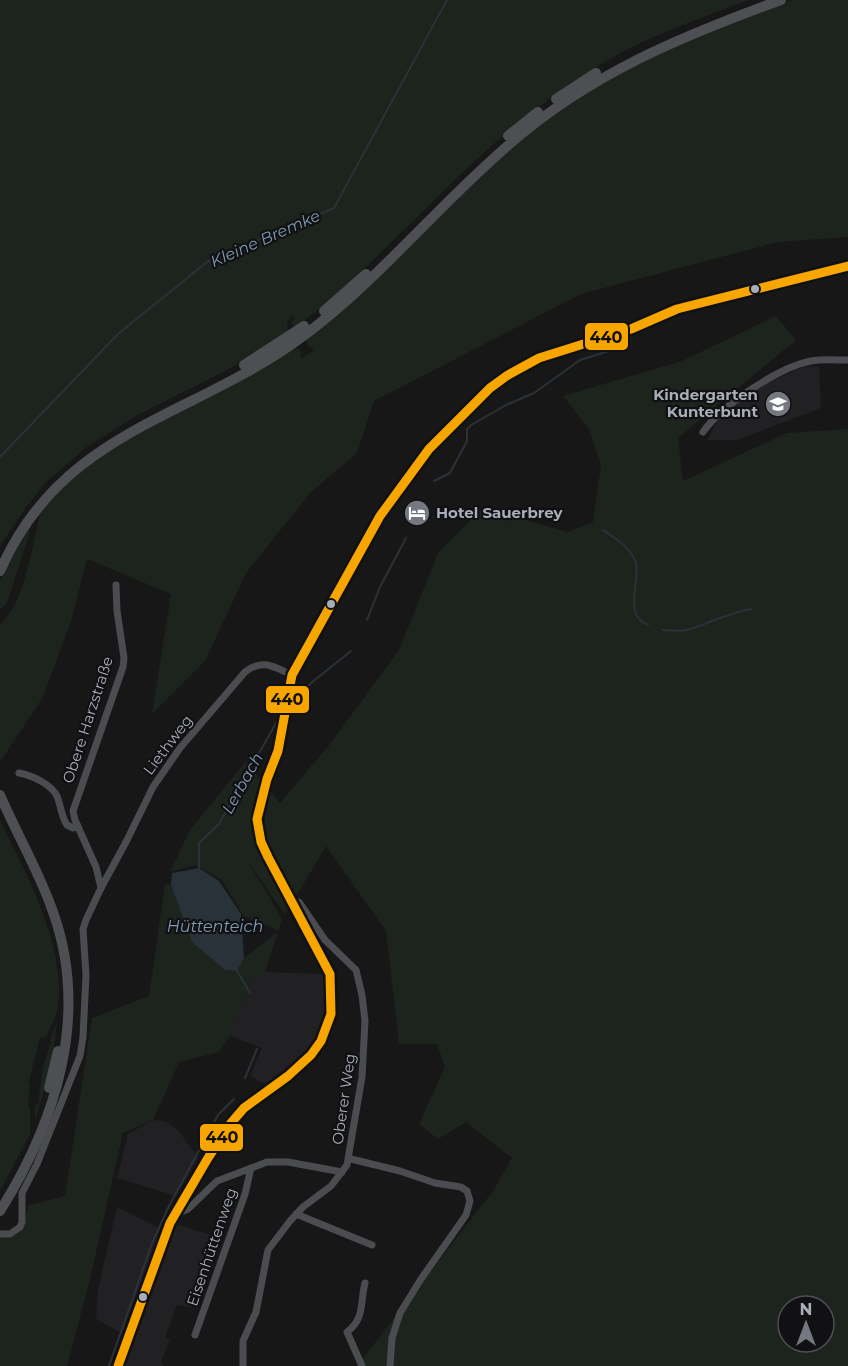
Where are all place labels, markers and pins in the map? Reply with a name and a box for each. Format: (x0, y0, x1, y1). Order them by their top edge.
unlabelled marker (749, 283, 761, 295)
place label: Kindergarten Kunterbunt (653, 385, 758, 421)
school or university icon: Kindergarten Kunterbunt (763, 389, 793, 419)
hotel icon: Hotel Sauerbrey (402, 498, 432, 528)
place label: Hotel Sauerbrey (436, 503, 564, 522)
unlabelled marker (325, 598, 337, 610)
unlabelled marker (137, 1291, 149, 1303)

